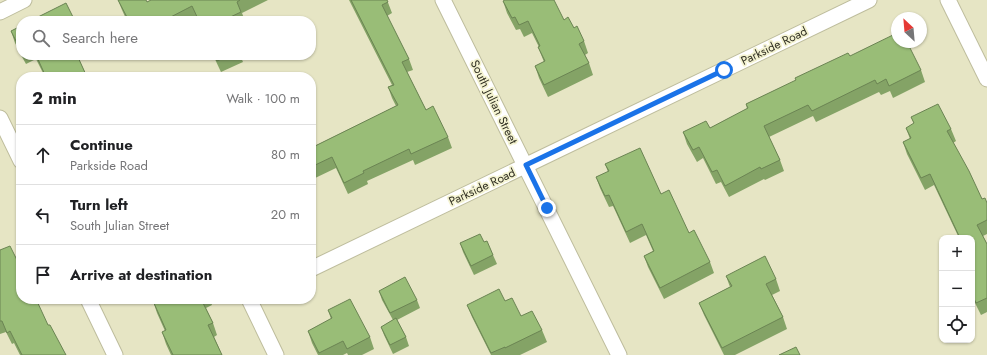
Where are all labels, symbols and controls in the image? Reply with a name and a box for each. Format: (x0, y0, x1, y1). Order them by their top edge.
north arrow (891, 12, 927, 48)
search box (16, 16, 316, 60)
street label: Parkside Road (738, 22, 810, 70)
icon: search (30, 27, 52, 49)
text: Search here (62, 27, 138, 49)
street label: South Julian Street (466, 57, 522, 147)
route start (715, 61, 733, 79)
text: 2 min (32, 86, 77, 110)
text: Walk · 100 m (226, 89, 300, 108)
text: Continue (70, 134, 133, 156)
icon: ahead (32, 144, 54, 166)
text: 80 m (271, 145, 300, 164)
text: Parkside Road (70, 156, 148, 175)
street label: Parkside Road (446, 164, 518, 210)
text: Turn left (70, 194, 128, 216)
route end (538, 199, 556, 217)
icon: left (32, 204, 54, 226)
text: 20 m (271, 205, 300, 224)
text: South Julian Street (70, 216, 169, 235)
map controls (939, 235, 975, 343)
button: + (939, 235, 975, 271)
icon: arrive (32, 264, 54, 286)
text: Arrive at destination (70, 264, 212, 286)
button: − (939, 271, 975, 307)
button: locate (939, 307, 975, 343)

